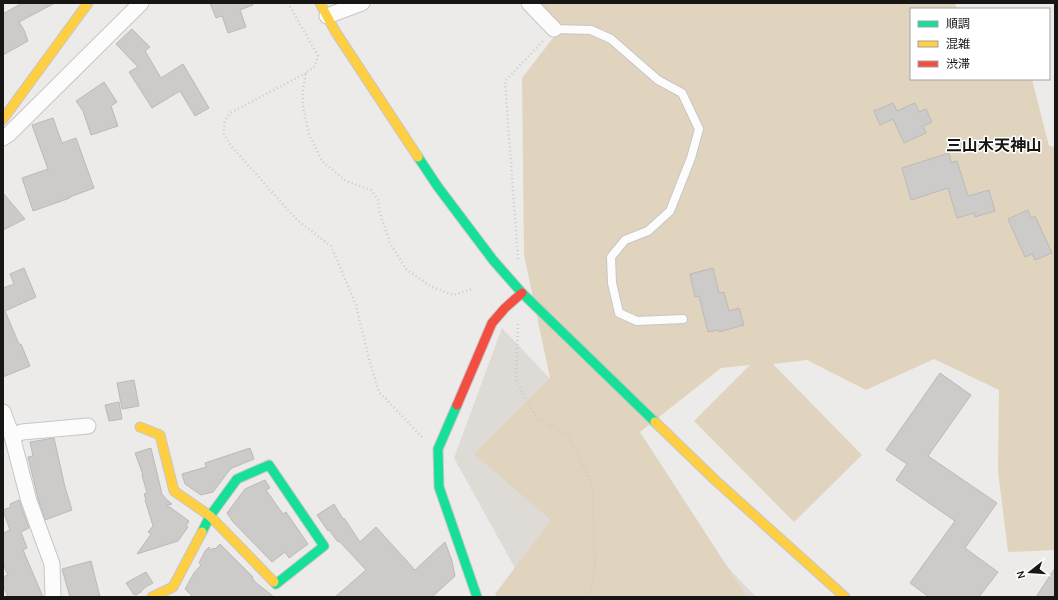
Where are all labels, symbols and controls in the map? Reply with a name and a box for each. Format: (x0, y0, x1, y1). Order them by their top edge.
legend (910, 8, 1050, 80)
text: 順調 (946, 17, 970, 31)
text: 混雑 (946, 37, 970, 51)
text: 渋滞 (946, 57, 970, 71)
district label: 三山木天神山 (946, 136, 1042, 155)
north arrow (1010, 552, 1050, 592)
text: N (1014, 569, 1028, 580)

